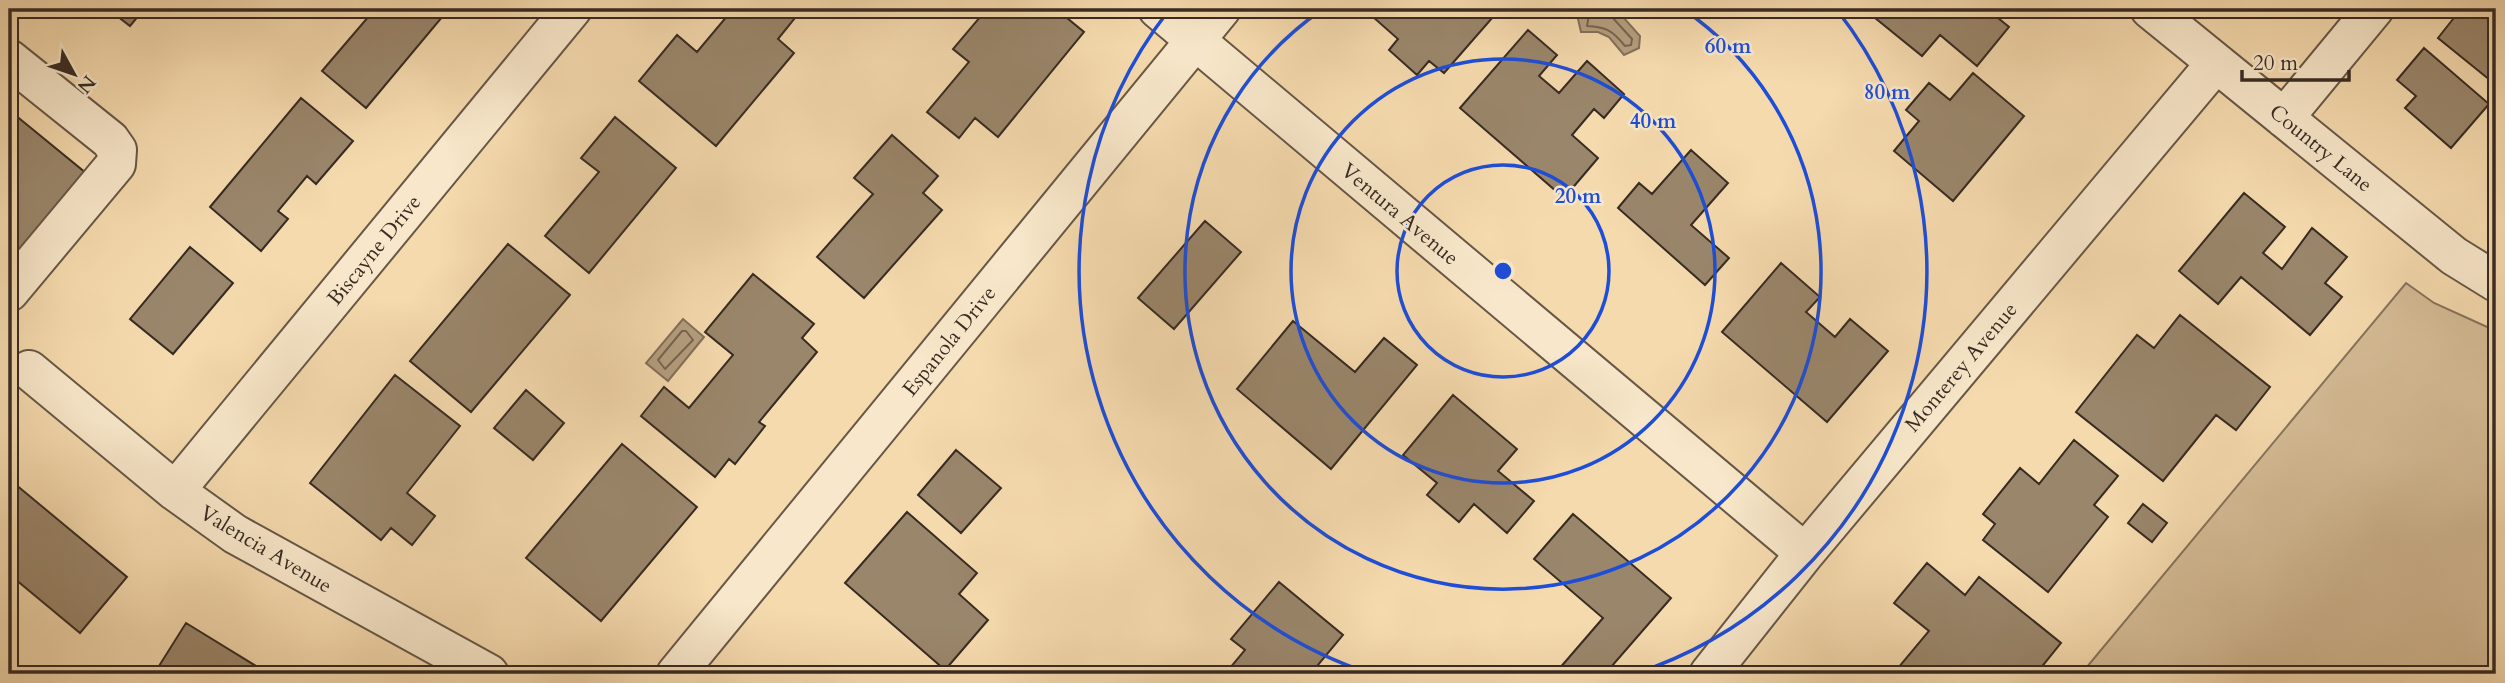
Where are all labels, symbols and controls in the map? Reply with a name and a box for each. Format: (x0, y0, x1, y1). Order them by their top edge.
text: 60 m (1705, 32, 1752, 61)
north arrow (38, 38, 108, 108)
scale bar (2242, 38, 2349, 82)
text: 20 m (2253, 49, 2298, 78)
text: N (71, 70, 102, 99)
text: 80 m (1864, 78, 1911, 107)
street label: Country Lane (2263, 98, 2378, 199)
text: 40 m (1630, 107, 1677, 136)
street label: Ventura Avenue (1335, 156, 1465, 272)
text: 20 m (1555, 182, 1602, 211)
street label: Biscayne Drive (321, 189, 428, 312)
centre of rings (1491, 259, 1515, 283)
street label: Espanola Drive (896, 280, 1003, 403)
street label: Monterey Avenue (1898, 296, 2024, 438)
street label: Valencia Avenue (194, 498, 337, 600)

